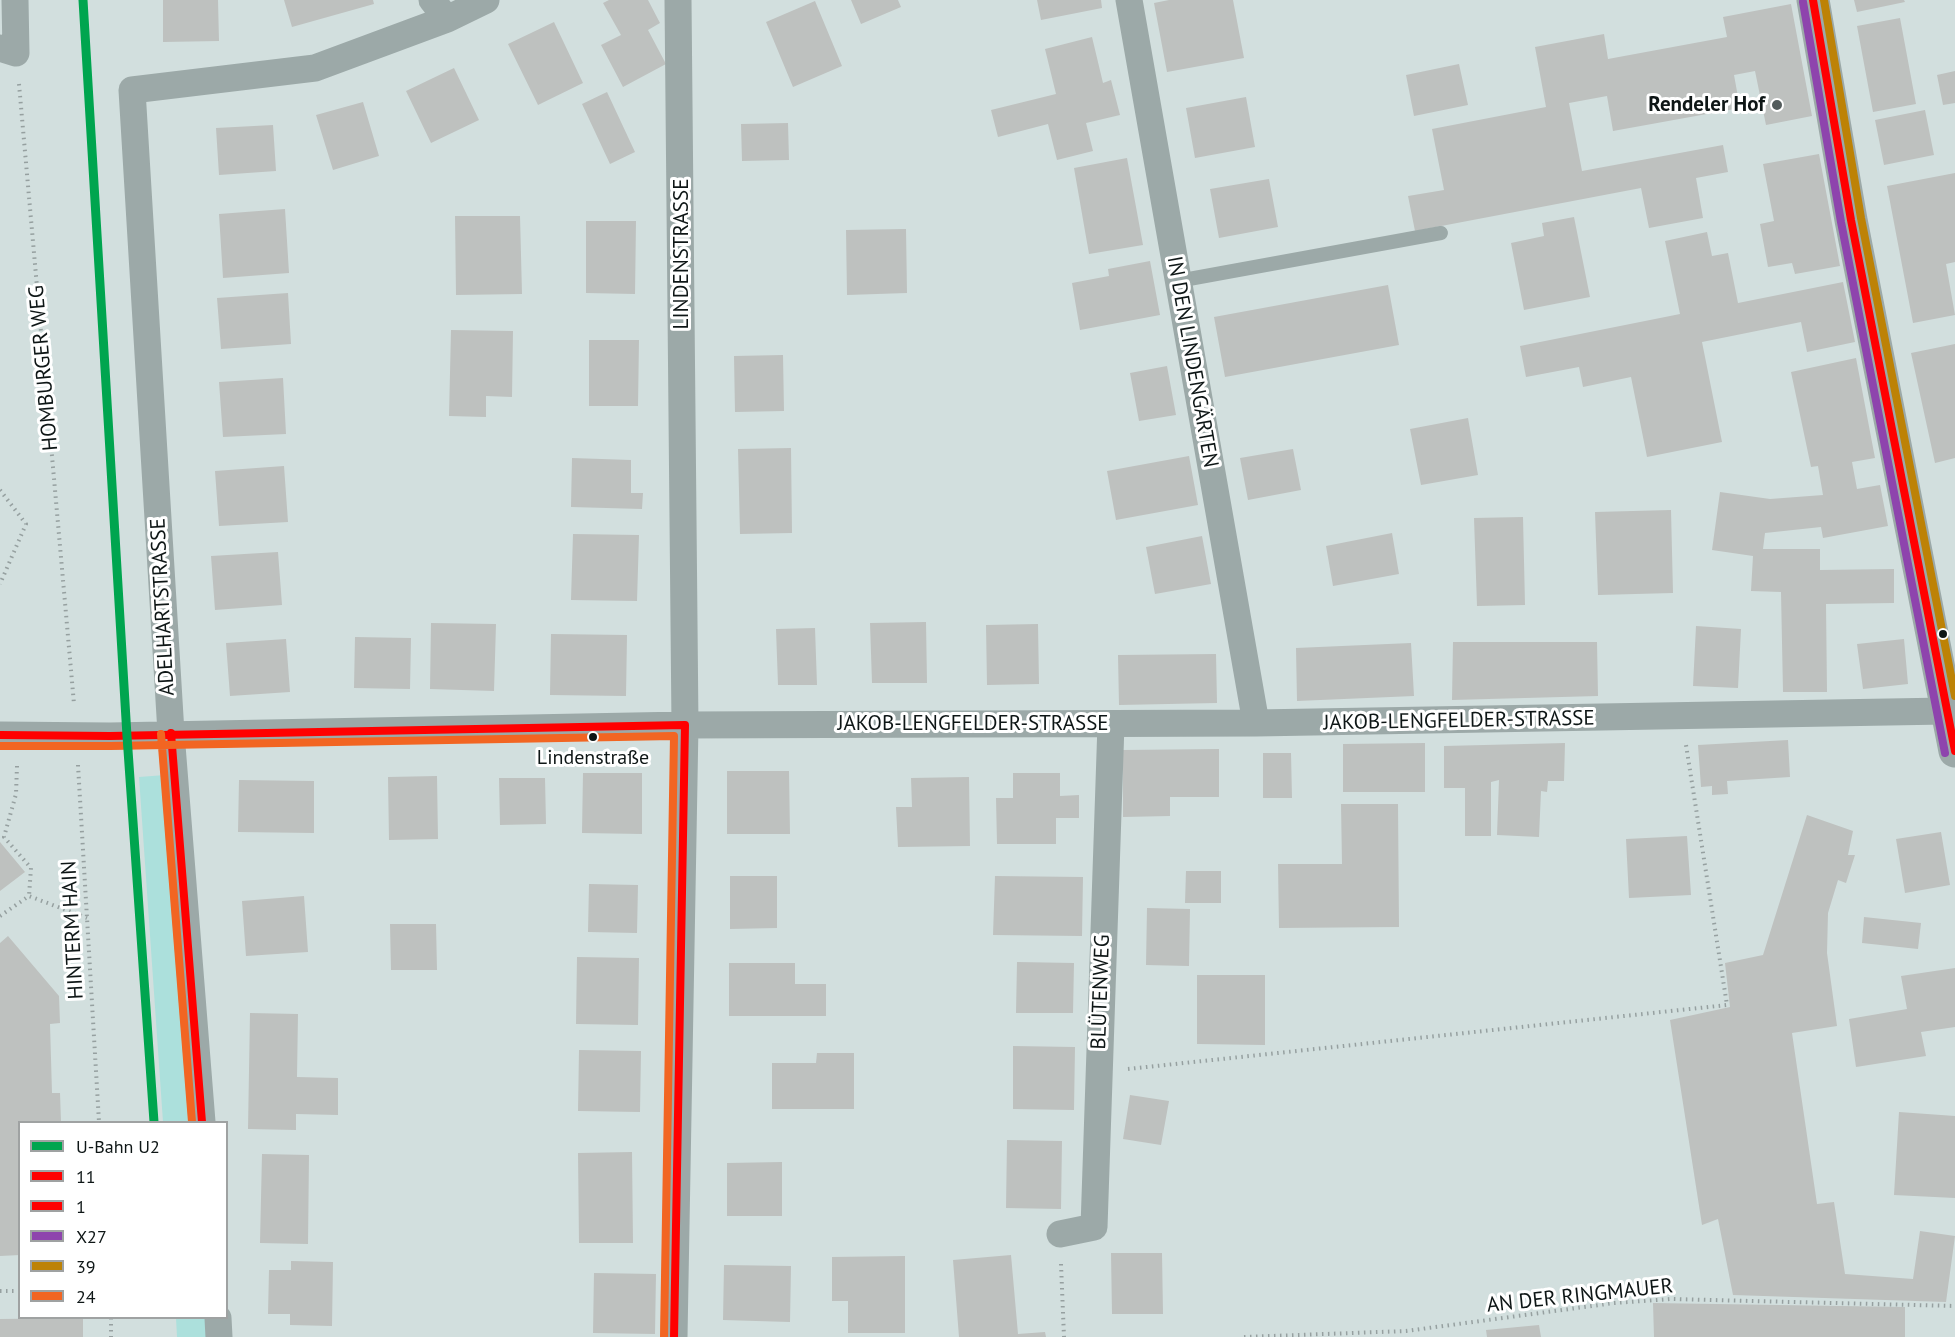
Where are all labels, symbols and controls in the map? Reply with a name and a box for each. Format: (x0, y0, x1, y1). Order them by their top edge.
place label: Rendeler Hof (1648, 92, 1765, 118)
marker: Rendeler Hof (1770, 98, 1784, 112)
street label: LINDENSTRASSE (669, 179, 695, 329)
street label: IN DEN LINDENGÄRTEN (1161, 254, 1223, 470)
street label: HOMBURGER WEG (24, 284, 64, 452)
street label: ADELHARTSTRASSE (146, 517, 180, 697)
unlabelled marker (1937, 628, 1949, 640)
street label: JAKOB-LENGFELDER-STRASSE (1323, 706, 1595, 736)
street label: JAKOB-LENGFELDER-STRASSE (837, 711, 1109, 737)
marker: Lindenstraße (587, 731, 599, 743)
place label: Lindenstraße (537, 746, 649, 770)
street label: HINTERM HAIN (57, 860, 89, 1000)
street label: BLÜTENWEG (1086, 934, 1116, 1050)
legend (18, 1121, 228, 1319)
text: U-Bahn U2 (76, 1135, 160, 1158)
text: 11 (76, 1165, 96, 1188)
text: 1 (76, 1195, 86, 1218)
text: X27 (76, 1225, 107, 1248)
text: 39 (76, 1255, 96, 1278)
street label: AN DER RINGMAUER (1486, 1274, 1674, 1318)
text: 24 (76, 1285, 96, 1308)

